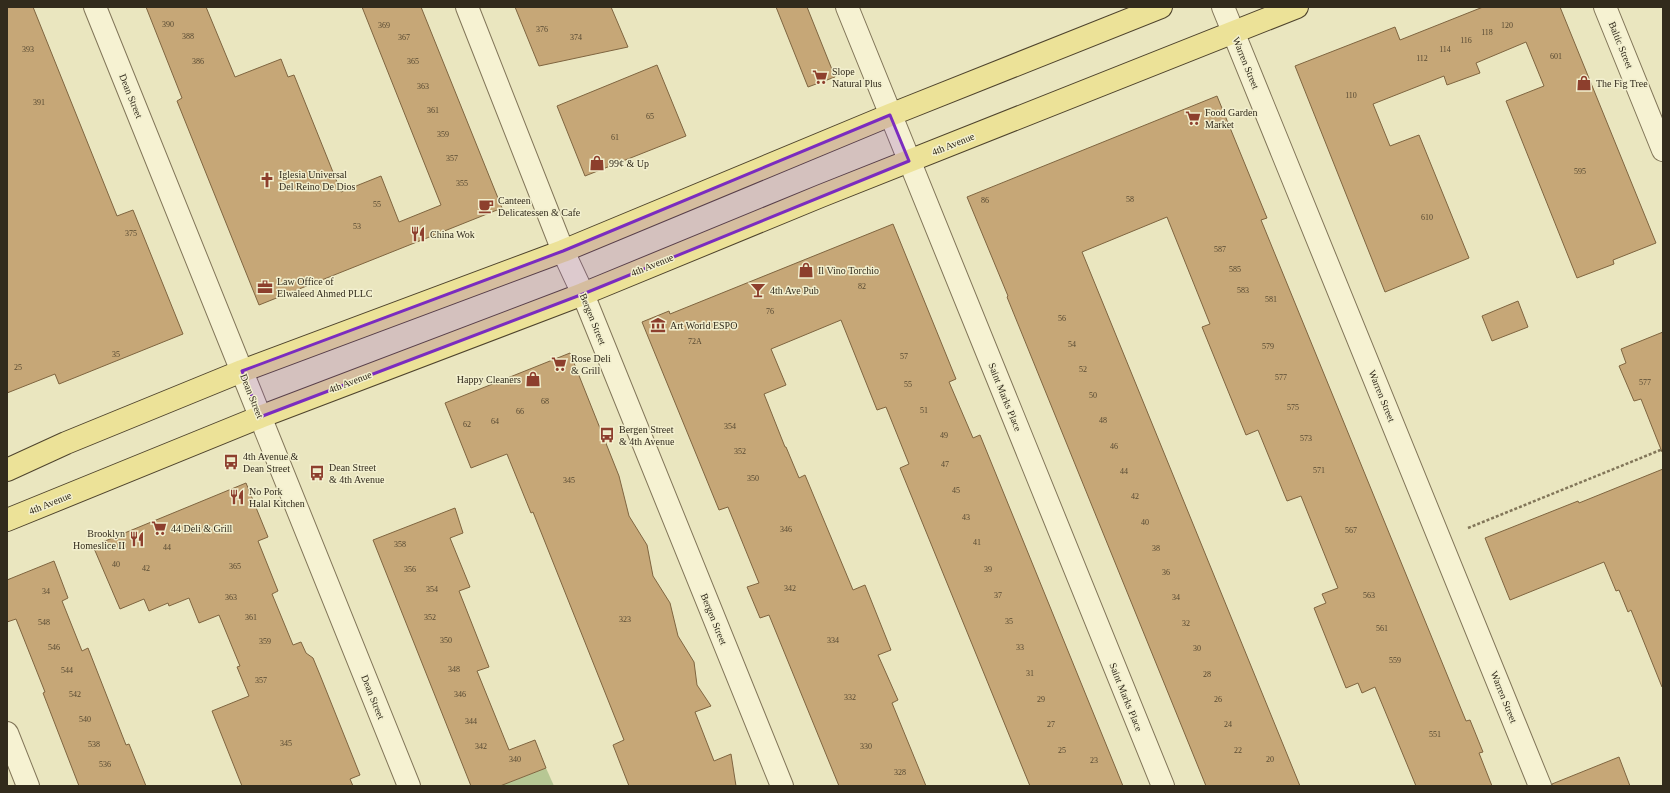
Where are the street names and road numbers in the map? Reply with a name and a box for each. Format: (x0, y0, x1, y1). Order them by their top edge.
street label: Baltic Street (1607, 20, 1635, 70)
street label: Warren Street (1231, 35, 1261, 91)
street label: Dean Street (117, 72, 145, 120)
street label: 4th Avenue (930, 130, 976, 158)
street label: 4th Avenue (629, 251, 675, 279)
street label: Bergen Street (578, 292, 608, 347)
street label: Saint Marks Place (986, 361, 1024, 433)
street label: Warren Street (1367, 368, 1397, 424)
street label: 4th Avenue (327, 369, 374, 395)
street label: Dean Street (238, 372, 266, 420)
street label: 4th Avenue (27, 489, 73, 517)
street label: Bergen Street (699, 592, 729, 647)
street label: Saint Marks Place (1107, 661, 1145, 733)
street label: Warren Street (1489, 669, 1519, 725)
street label: Dean Street (359, 673, 387, 721)

